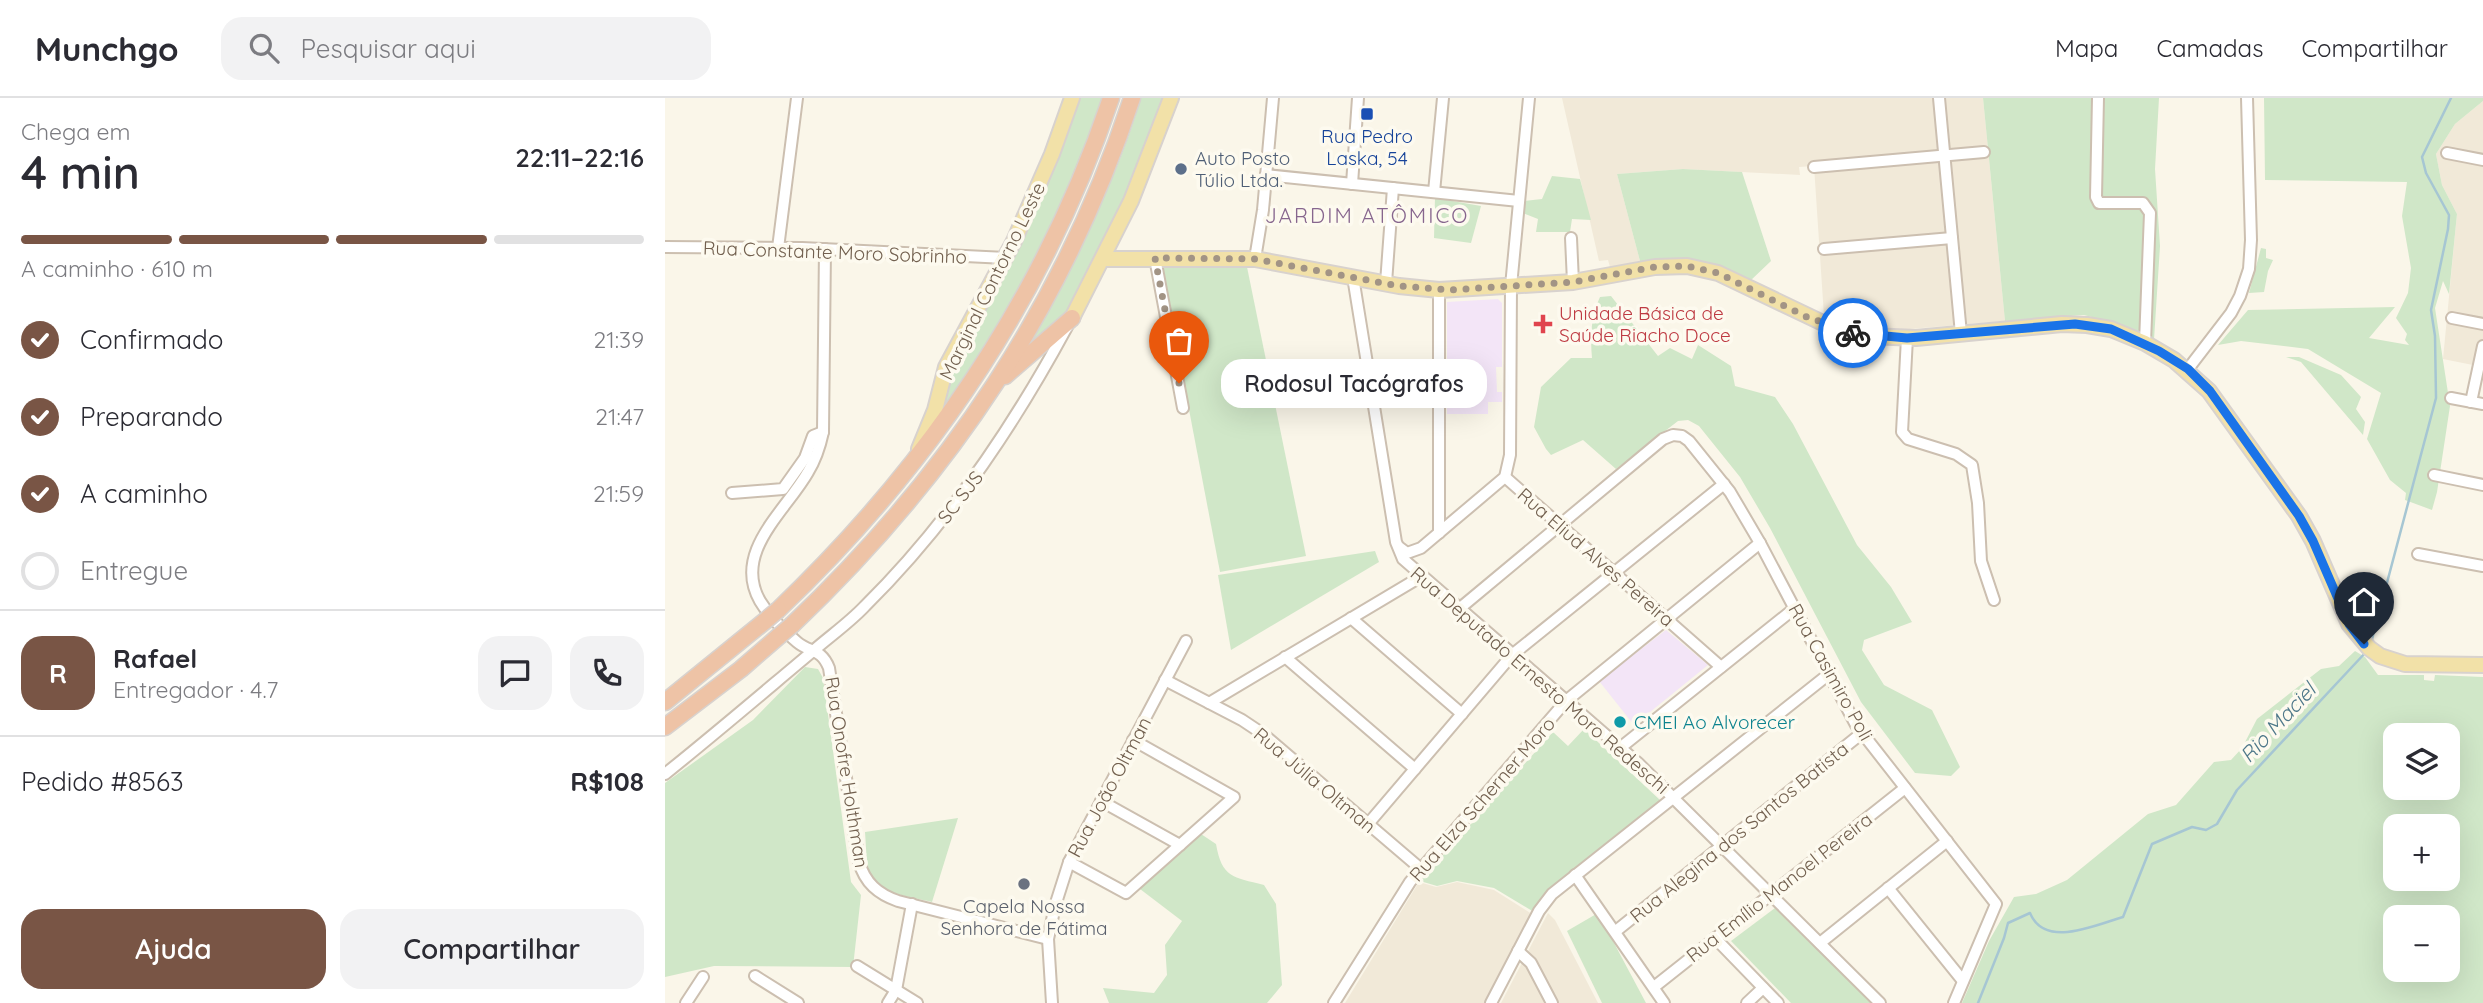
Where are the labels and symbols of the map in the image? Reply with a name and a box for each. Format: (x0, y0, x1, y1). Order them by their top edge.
marker: Rua Pedro Laska, 54 (1359, 106, 1375, 122)
place label: Rua Pedro Laska, 54 (1321, 124, 1413, 170)
place label: Auto Posto Túlio Ltda. (1195, 146, 1290, 192)
marker: Auto Posto Túlio Ltda. (1173, 161, 1189, 177)
street label: Marginal Contorno Leste (934, 178, 1050, 384)
district label: JARDIM ATÔMICO (1265, 202, 1469, 228)
street label: Rua Constante Moro Sobrinho (703, 235, 967, 269)
courier (1818, 298, 1888, 368)
place label: Unidade Básica de Saúde Riacho Doce (1559, 301, 1731, 347)
pin (1149, 311, 1209, 383)
marker: Unidade Básica de Saúde Riacho Doce (1533, 314, 1553, 334)
callout: Rodosul Tacógrafos (1221, 358, 1487, 408)
street label: SC SJS (932, 466, 988, 528)
street label: Rua Eliud Alves Pereira (1513, 482, 1679, 632)
street label: Rua Deputado Ernesto Moro Redeschi (1406, 561, 1674, 799)
pin (2334, 572, 2394, 644)
street label: Rua Casimiro Poli (1783, 599, 1879, 745)
street label: Rua Onofre Holthman (820, 675, 874, 869)
water label: Rio Maciel (2234, 676, 2322, 767)
place label: CMEI Ao Alvorecer (1634, 710, 1796, 734)
street label: Rua Elza Scherner Moro (1404, 712, 1560, 886)
street label: Rua João Oltman (1062, 713, 1156, 861)
marker: CMEI Ao Alvorecer (1612, 714, 1628, 730)
street label: Rua Júlia Oltman (1249, 722, 1381, 838)
street label: Rua Alegina dos Santos Batista (1625, 736, 1853, 928)
street label: Rua Emílio Manoel Pereira (1681, 807, 1877, 967)
marker: Capela Nossa Senhora de Fátima (1016, 876, 1032, 892)
place label: Capela Nossa Senhora de Fátima (940, 894, 1108, 940)

